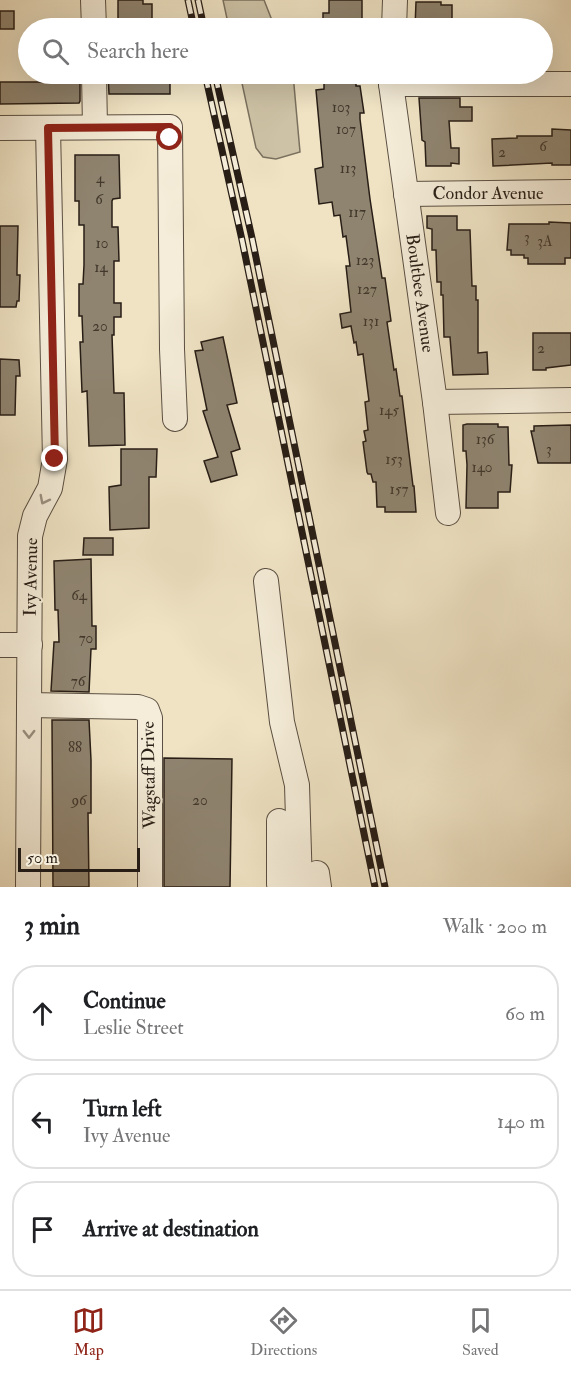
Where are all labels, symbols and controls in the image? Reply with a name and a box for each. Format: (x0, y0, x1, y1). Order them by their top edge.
search box (18, 18, 553, 84)
icon: search (39, 35, 72, 68)
text: Search here (87, 37, 189, 65)
house number: 103 (332, 98, 350, 117)
house number: 107 (336, 120, 356, 139)
route start (156, 124, 182, 150)
house number: 6 (539, 137, 548, 156)
house number: 2 (498, 143, 506, 162)
house number: 113 (340, 159, 356, 178)
house number: 4 (96, 169, 105, 188)
street label: Condor Avenue (432, 182, 544, 205)
house number: 6 (95, 190, 104, 209)
house number: 117 (348, 203, 366, 222)
house number: 3 (524, 228, 530, 247)
street label: Boultbee Avenue (400, 232, 440, 354)
house number: 3A (537, 232, 553, 251)
house number: 10 (96, 234, 108, 253)
house number: 123 (356, 251, 374, 270)
house number: 14 (94, 258, 109, 277)
house number: 127 (357, 280, 377, 299)
house number: 131 (363, 312, 379, 331)
house number: 20 (92, 317, 108, 336)
house number: 2 (537, 339, 545, 358)
house number: 145 (379, 401, 399, 420)
house number: 136 (476, 430, 496, 449)
house number: 3 (546, 440, 552, 459)
route end (41, 445, 67, 471)
house number: 153 (385, 450, 403, 469)
house number: 140 (471, 458, 493, 477)
house number: 157 (390, 480, 409, 499)
one-way arrow (39, 493, 51, 504)
street label: Ivy Avenue (19, 537, 43, 616)
house number: 64 (71, 586, 88, 605)
house number: 70 (79, 629, 93, 648)
house number: 76 (71, 672, 87, 691)
street label: Wagstaff Drive (137, 720, 161, 830)
one-way arrow (22, 730, 35, 739)
house number: 88 (68, 738, 82, 757)
house number: 96 (70, 791, 88, 810)
house number: 20 (192, 791, 208, 810)
scale bar (18, 845, 140, 872)
text: 50 m (27, 848, 58, 868)
text: 3 min (24, 910, 80, 942)
text: Walk · 200 m (443, 914, 547, 939)
text: Continue (83, 987, 166, 1015)
icon: ahead (26, 997, 59, 1030)
text: 60 m (505, 1001, 545, 1026)
text: Leslie Street (83, 1015, 184, 1040)
text: Turn left (83, 1095, 162, 1123)
icon: left (26, 1105, 59, 1138)
text: 140 m (497, 1109, 545, 1134)
text: Ivy Avenue (83, 1123, 170, 1148)
icon: arrive (26, 1213, 59, 1246)
text: Arrive at destination (83, 1215, 259, 1243)
tab: Map (72, 1304, 105, 1360)
tab: Directions (250, 1304, 317, 1360)
tab: Saved (462, 1304, 499, 1360)

